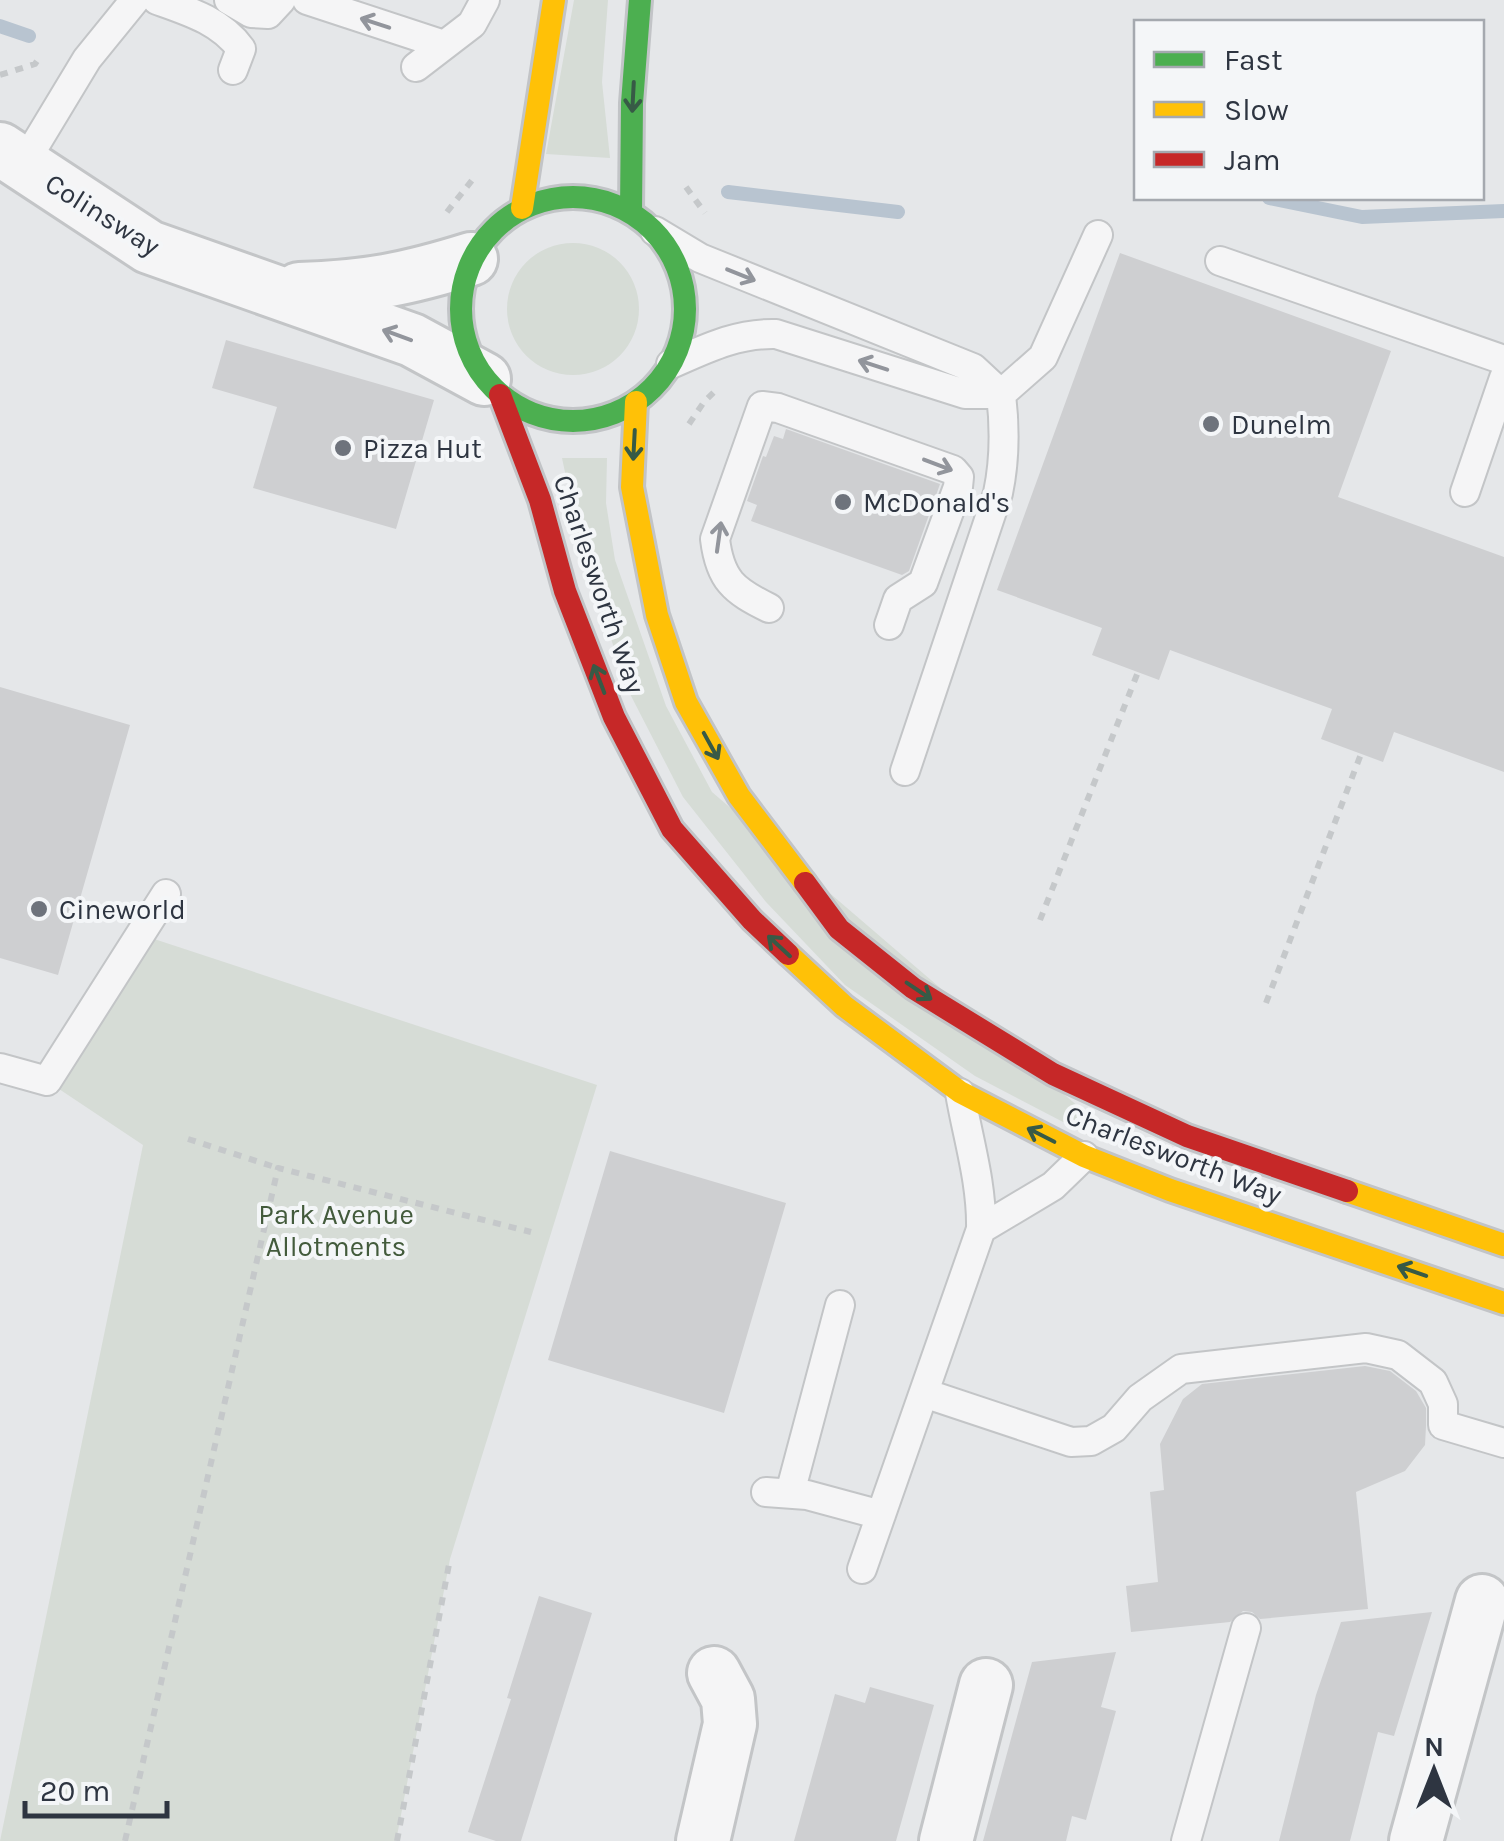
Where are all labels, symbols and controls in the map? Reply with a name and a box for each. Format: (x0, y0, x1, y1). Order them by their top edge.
one-way arrow (360, 12, 392, 30)
legend (1134, 20, 1484, 200)
text: Fast (1224, 42, 1283, 78)
one-way arrow (623, 81, 642, 113)
text: Slow (1224, 92, 1289, 128)
text: Jam (1224, 142, 1281, 178)
street label: Colinsway (39, 166, 166, 263)
one-way arrow (726, 267, 756, 285)
one-way arrow (383, 325, 414, 343)
one-way arrow (858, 355, 890, 373)
place label: Dunelm (1231, 408, 1332, 441)
marker: Dunelm (1200, 413, 1222, 435)
one-way arrow (624, 428, 643, 460)
place label: Pizza Hut (363, 432, 482, 465)
marker: Pizza Hut (332, 437, 354, 459)
one-way arrow (922, 457, 953, 475)
street label: Charlesworth Way (547, 471, 652, 698)
place label: McDonald's (863, 486, 1010, 519)
marker: McDonald's (832, 491, 854, 513)
one-way arrow (711, 521, 729, 554)
one-way arrow (589, 665, 607, 695)
one-way arrow (701, 731, 721, 760)
place label: Cineworld (59, 893, 186, 926)
marker: Cineworld (28, 898, 50, 920)
one-way arrow (767, 935, 792, 958)
one-way arrow (904, 980, 932, 1001)
street label: Charlesworth Way (1061, 1098, 1287, 1211)
one-way arrow (1027, 1125, 1057, 1144)
park label: Park Avenue Allotments (258, 1198, 414, 1263)
one-way arrow (1396, 1261, 1428, 1279)
north arrow (1384, 1721, 1484, 1821)
text: N (1424, 1730, 1444, 1763)
scale bar (25, 1756, 168, 1818)
text: 20 m (40, 1773, 110, 1809)

